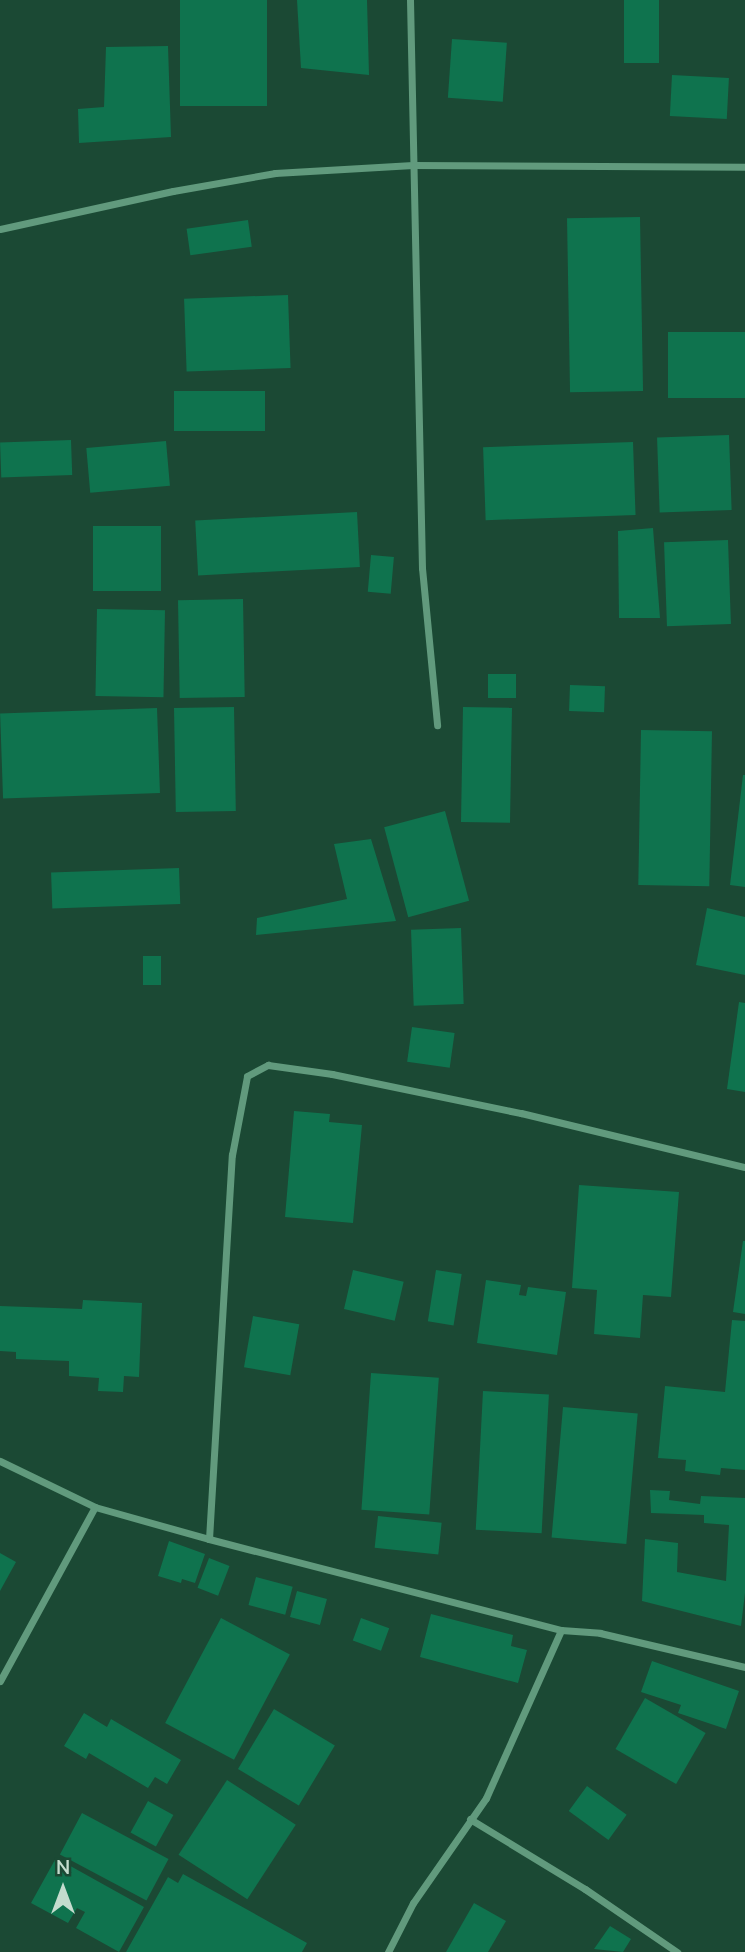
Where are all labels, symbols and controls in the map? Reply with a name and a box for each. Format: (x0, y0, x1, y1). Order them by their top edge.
north arrow (28, 1854, 98, 1924)
text: N (56, 1855, 70, 1881)

